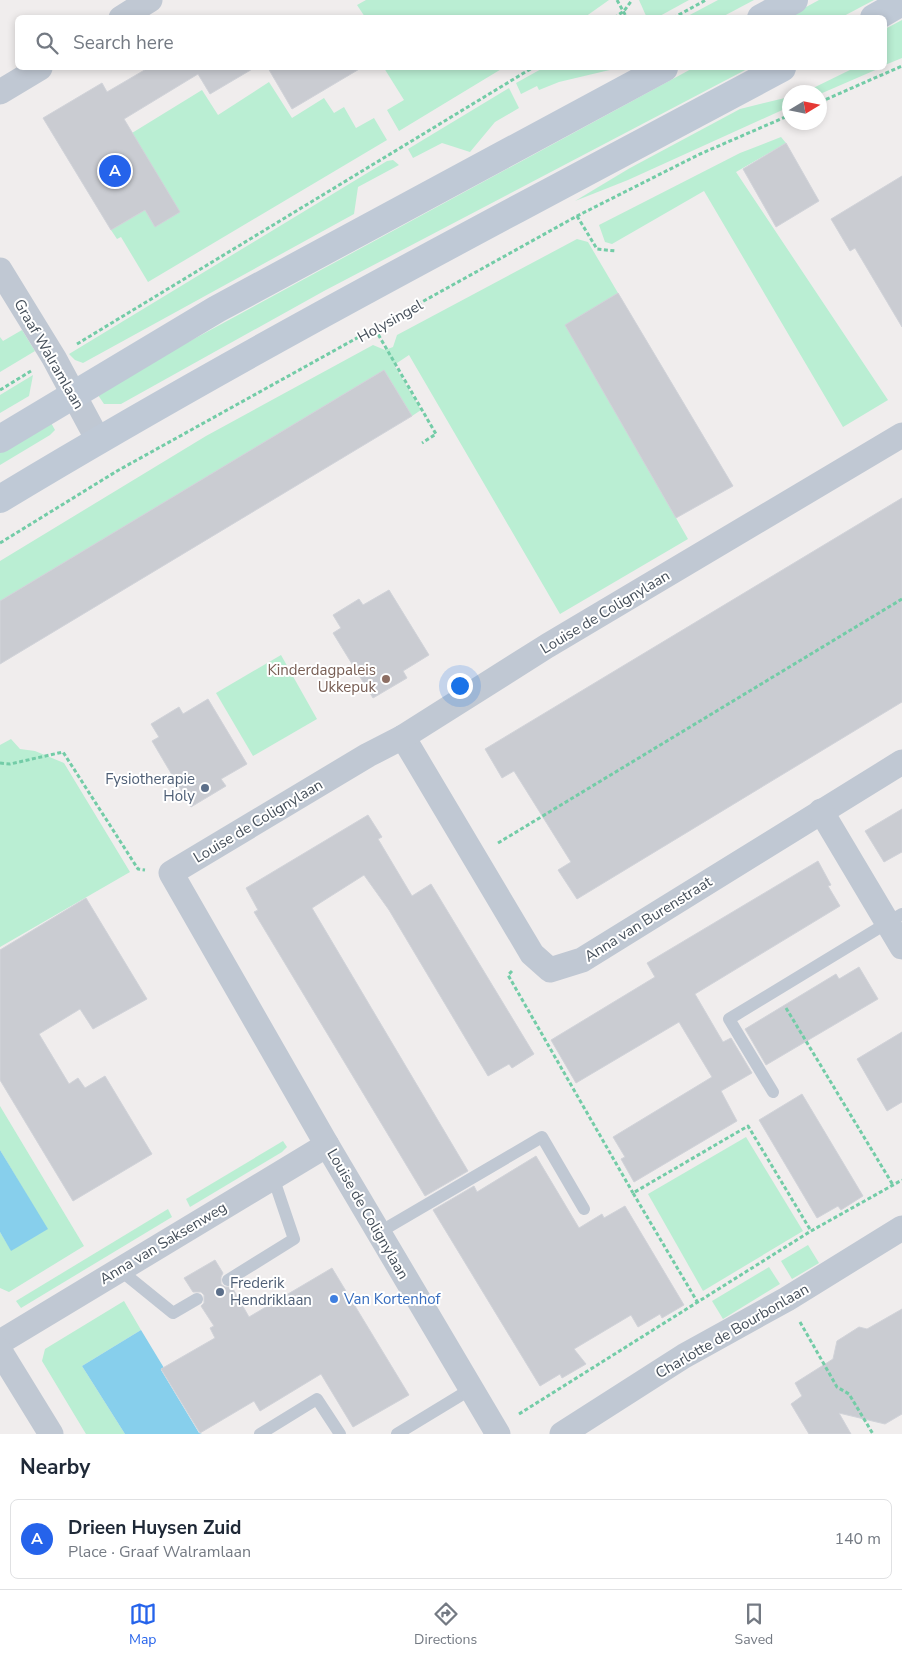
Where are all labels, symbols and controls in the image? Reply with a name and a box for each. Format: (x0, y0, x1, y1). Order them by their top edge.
search box (15, 15, 887, 70)
icon: search (33, 29, 61, 57)
text: Search here (73, 30, 174, 56)
north arrow (782, 85, 827, 130)
pin: A (99, 152, 131, 190)
street label: Graaf Walramlaan (9, 295, 89, 413)
street label: Holysingel (354, 295, 427, 347)
street label: Louise de Colignylaan (537, 565, 673, 659)
place label: Kinderdagpaleis Ukkepuk (267, 660, 376, 697)
marker: Kinderdagpaleis Ukkepuk (380, 673, 392, 685)
your location (447, 673, 473, 699)
place label: Fysiotherapie Holy (105, 769, 195, 806)
street label: Louise de Colignylaan (190, 774, 326, 868)
marker: Fysiotherapie Holy (199, 782, 211, 794)
street label: Anna van Burenstraat (580, 871, 716, 966)
street label: Louise de Colignylaan (322, 1145, 414, 1283)
street label: Anna van Saksenweg (96, 1197, 230, 1289)
place label: Frederik Hendriklaan (230, 1273, 312, 1310)
street label: Charlotte de Bourbonlaan (652, 1279, 812, 1383)
marker: Frederik Hendriklaan (214, 1286, 226, 1298)
place label: Van Kortenhof (343, 1289, 442, 1309)
marker: Van Kortenhof (328, 1293, 340, 1305)
text: Nearby (20, 1453, 90, 1481)
text: Drieen Huysen Zuid (68, 1515, 241, 1541)
text: A (31, 1528, 43, 1550)
text: 140 m (834, 1528, 881, 1550)
text: Place · Graaf Walramlaan (68, 1541, 251, 1563)
tab: Map (129, 1600, 157, 1649)
tab: Directions (414, 1600, 477, 1649)
tab: Saved (735, 1600, 773, 1649)

